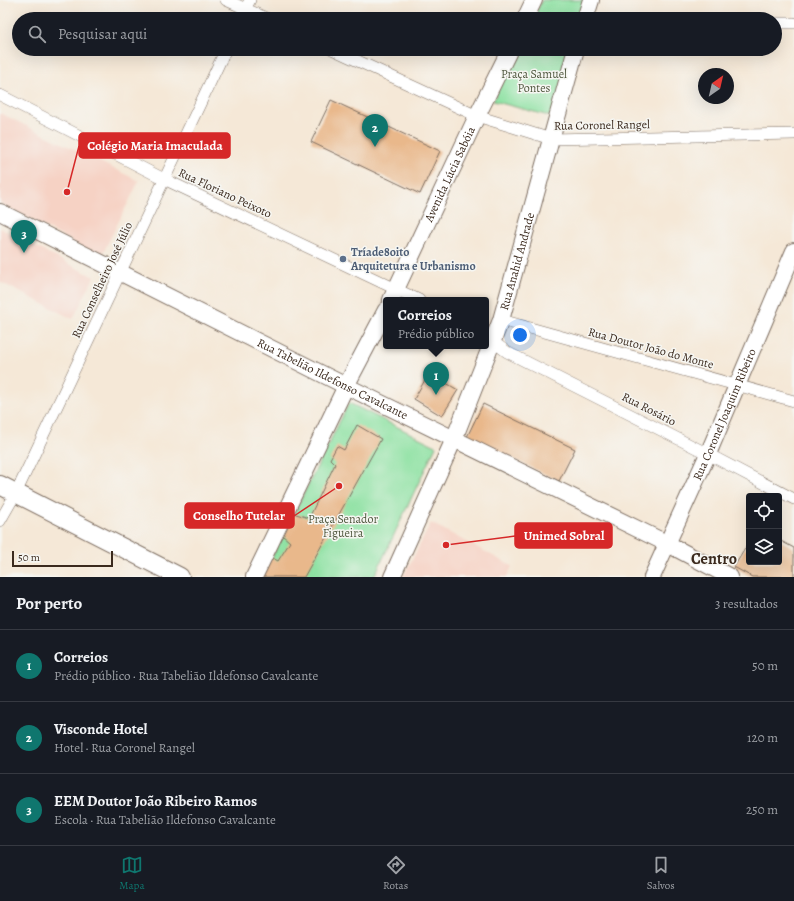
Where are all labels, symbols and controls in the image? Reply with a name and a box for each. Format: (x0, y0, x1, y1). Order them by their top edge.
search box (12, 12, 782, 56)
icon: search (26, 23, 48, 45)
text: Pesquisar aqui (58, 24, 147, 44)
park label: Praça Samuel Pontes (501, 66, 567, 96)
north arrow (698, 68, 734, 104)
pin: 2 (362, 114, 388, 147)
street label: Rua Coronel Rangel (554, 116, 650, 134)
street label: Avenida Lúcia Sabóia (420, 123, 479, 225)
callout: Colégio Maria Imaculada (79, 133, 230, 158)
text: Colégio Maria Imaculada (87, 137, 223, 154)
street label: Rua Floriano Peixoto (176, 164, 274, 222)
street label: Rua Anahid Andrade (496, 211, 538, 312)
street label: Rua Conselheiro José Júlio (68, 219, 136, 341)
pin: 3 (11, 220, 37, 253)
place label: Tríade8oito Arquitetura e Urbanismo (350, 244, 476, 274)
marker: Tríade8oito Arquitetura e Urbanismo (338, 254, 348, 264)
popup (383, 297, 489, 349)
text: Correios (398, 305, 452, 325)
street label: Rua Doutor João do Monte (587, 324, 715, 372)
text: Prédio público (398, 325, 474, 342)
your location (510, 325, 530, 345)
street label: Rua Tabelião Ildefonso Cavalcante (254, 335, 411, 423)
street label: Rua Coronel Joaquim Ribeiro (689, 346, 760, 483)
pin: 1 (423, 362, 449, 395)
street label: Rua Rosário (619, 389, 679, 429)
map controls (746, 493, 782, 565)
button: locate (746, 493, 782, 529)
callout: Conselho Tutelar (185, 503, 294, 528)
text: Conselho Tutelar (193, 507, 286, 524)
park label: Praça Senador Figueira (308, 511, 378, 541)
callout: Unimed Sobral (515, 523, 612, 548)
text: Unimed Sobral (524, 527, 605, 544)
button: layers (746, 529, 782, 565)
district label: Centro (691, 548, 737, 570)
scale bar (12, 549, 113, 568)
text: 50 m (18, 550, 40, 565)
text: Por perto (16, 592, 82, 615)
text: 3 resultados (715, 595, 778, 612)
text: Correios (54, 647, 108, 667)
text: 1 (27, 657, 31, 674)
text: 50 m (752, 657, 778, 674)
text: Prédio público · Rua Tabelião Ildefonso Cavalcante (54, 667, 318, 684)
text: Visconde Hotel (54, 719, 148, 739)
text: 2 (26, 729, 32, 746)
text: 120 m (747, 729, 778, 746)
text: Hotel · Rua Coronel Rangel (54, 739, 195, 756)
text: EEM Doutor João Ribeiro Ramos (54, 791, 257, 811)
text: 3 (26, 801, 32, 818)
text: 250 m (746, 801, 778, 818)
text: Escola · Rua Tabelião Ildefonso Cavalcante (54, 811, 276, 828)
tab: Mapa (119, 854, 145, 893)
tab: Rotas (383, 854, 408, 893)
tab: Salvos (647, 854, 675, 893)

